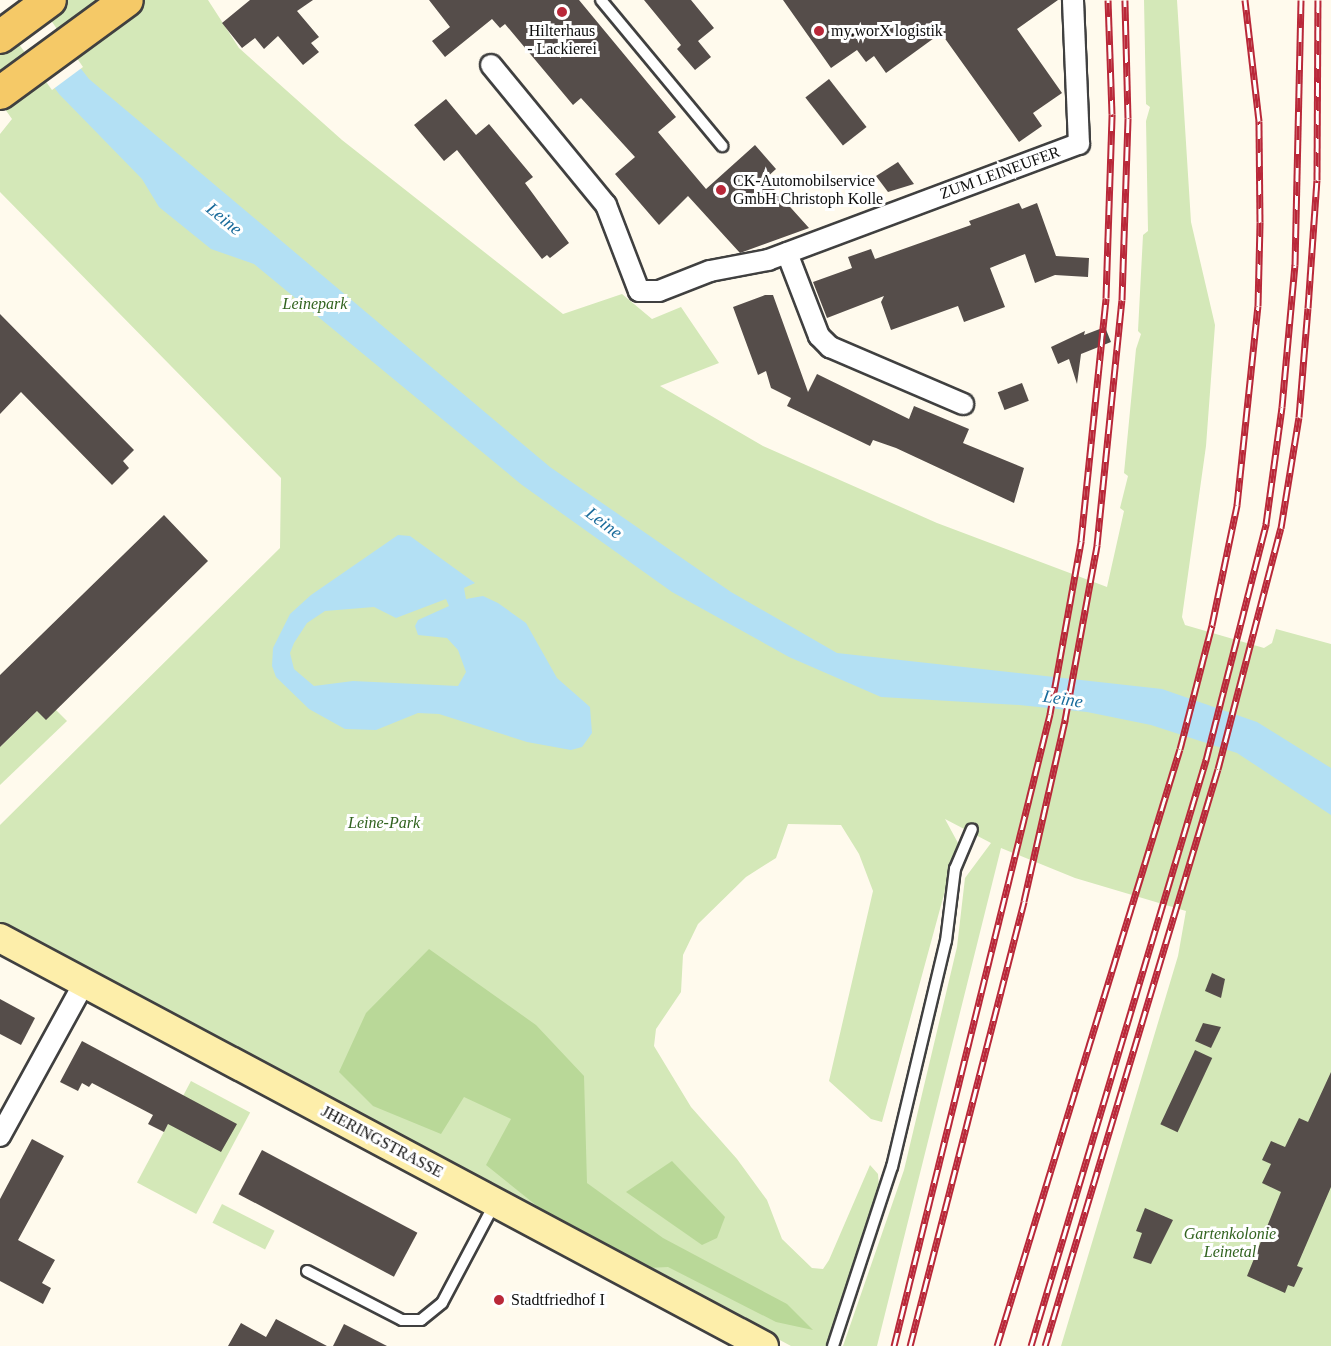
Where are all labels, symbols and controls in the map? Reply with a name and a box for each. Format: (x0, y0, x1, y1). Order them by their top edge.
marker: Hilterhaus - Lackierei (555, 5, 569, 19)
place label: Hilterhaus - Lackierei (527, 21, 597, 59)
place label: my.worX logistik (831, 21, 943, 41)
marker: my.worX logistik (812, 24, 826, 38)
street label: ZUM LEINEUFER (937, 142, 1063, 204)
place label: CK-Automobilservice GmbH Christoph Kolle (733, 171, 883, 209)
marker: CK-Automobilservice GmbH Christoph Kolle (714, 183, 728, 197)
water label: Leine (202, 198, 246, 240)
park label: Leinepark (283, 294, 347, 314)
water label: Leine (582, 502, 626, 544)
water label: Leine (1042, 685, 1084, 713)
park label: Leine-Park (348, 813, 420, 833)
street label: JHERINGSTRASSE (318, 1102, 446, 1182)
park label: Gartenkolonie Leinetal (1184, 1224, 1276, 1262)
place label: Stadtfriedhof I (511, 1290, 605, 1310)
marker: Stadtfriedhof I (492, 1293, 506, 1307)

